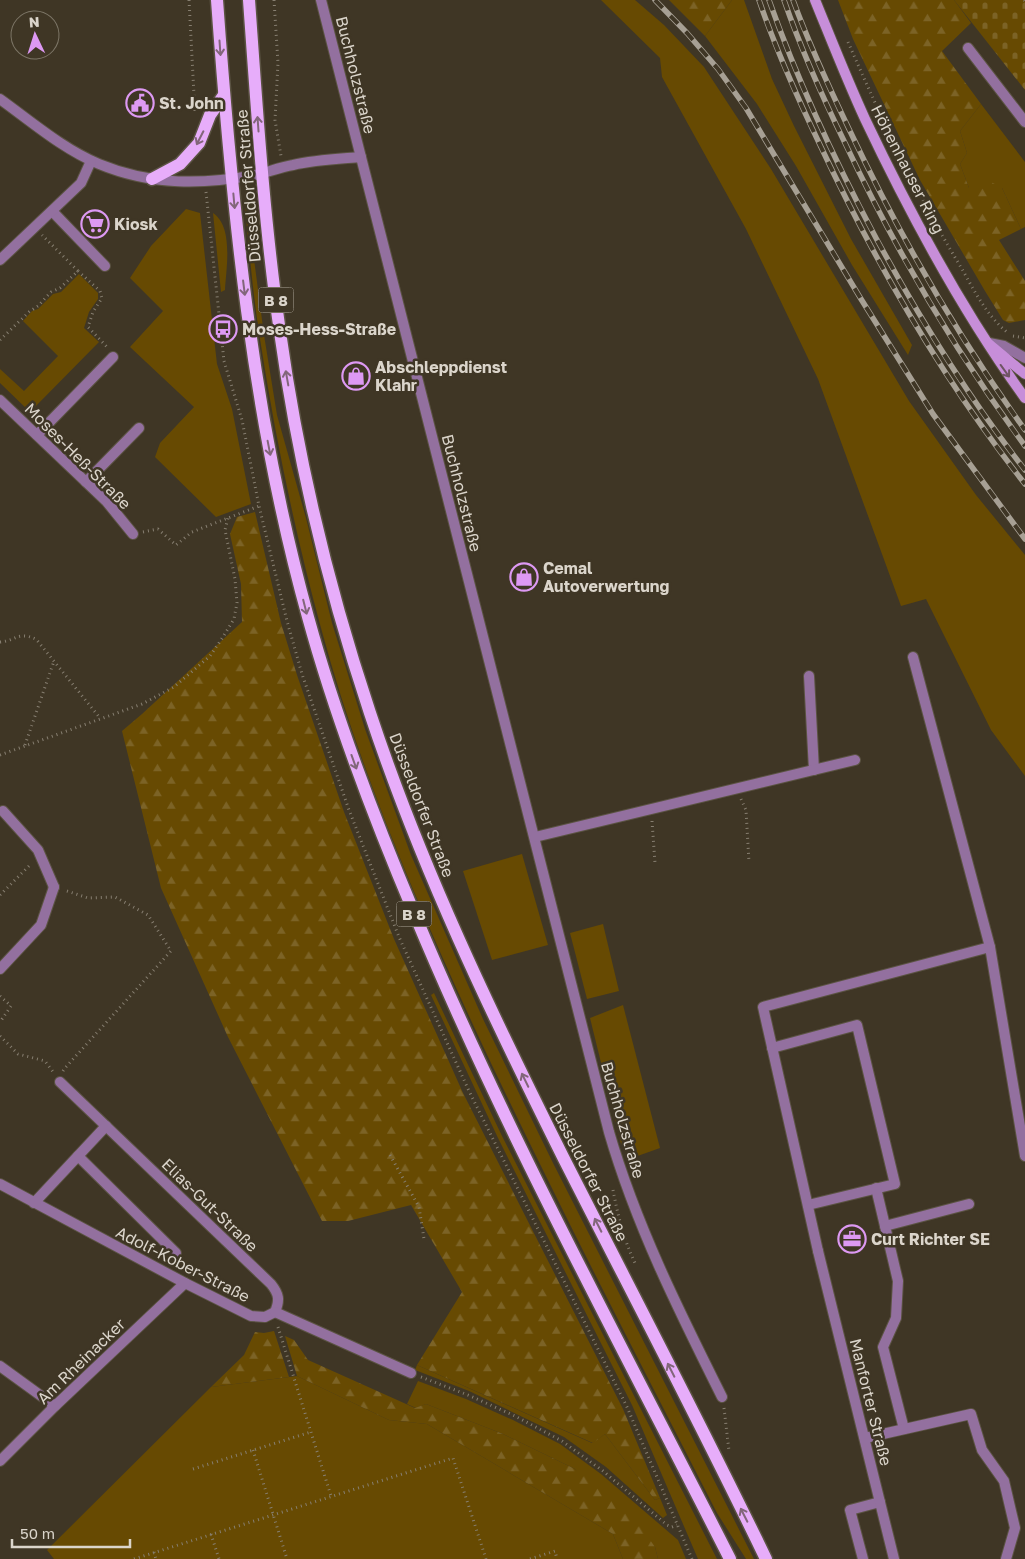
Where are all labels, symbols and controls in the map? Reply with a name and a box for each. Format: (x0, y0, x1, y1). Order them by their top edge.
north arrow (10, 10, 60, 60)
text: N (28, 13, 40, 30)
street label: Buchholzstraße (332, 14, 380, 136)
one-way arrow (216, 39, 225, 55)
public building icon: St. John (125, 88, 155, 118)
place label: St. John (159, 93, 224, 113)
street label: Höhenhauser Ring (867, 101, 949, 237)
street label: Düsseldorfer Straße (231, 109, 265, 263)
one-way arrow (253, 117, 263, 133)
one-way arrow (195, 130, 205, 145)
one-way arrow (229, 192, 238, 208)
supermarket icon: Kiosk (80, 209, 110, 239)
place label: Kiosk (114, 214, 159, 234)
one-way arrow (239, 280, 249, 296)
road number: B 8 (258, 288, 294, 312)
bus stop icon: Moses-Hess-Straße (208, 314, 238, 344)
place label: Moses-Hess-Straße (242, 319, 396, 339)
place label: Abschleppdienst Klahr (375, 357, 507, 395)
shop icon: Abschleppdienst Klahr (341, 361, 371, 391)
one-way arrow (1000, 364, 1011, 377)
one-way arrow (282, 370, 292, 386)
street label: Moses-Heß-Straße (21, 399, 135, 513)
street label: Buchholzstraße (438, 432, 486, 554)
one-way arrow (265, 440, 275, 456)
place label: Cemal Autoverwertung (543, 558, 669, 596)
shop icon: Cemal Autoverwertung (509, 562, 539, 592)
one-way arrow (301, 598, 310, 614)
street label: Düsseldorfer Straße (385, 730, 459, 880)
one-way arrow (350, 754, 359, 769)
road number: B 8 (396, 902, 432, 926)
street label: Buchholzstraße (597, 1059, 649, 1181)
one-way arrow (520, 1073, 529, 1088)
street label: Düsseldorfer Straße (545, 1099, 633, 1245)
street label: Elias-Gut-Straße (158, 1154, 262, 1256)
one-way arrow (593, 1218, 602, 1233)
street label: Adolf-Kober-Straße (113, 1222, 253, 1306)
office icon: Curt Richter SE (837, 1224, 867, 1254)
place label: Curt Richter SE (871, 1229, 990, 1249)
street label: Am Rheinacker (33, 1314, 129, 1408)
street label: Manforter Straße (846, 1336, 896, 1468)
one-way arrow (666, 1363, 675, 1378)
one-way arrow (739, 1508, 748, 1523)
scale bar (12, 1516, 130, 1548)
text: 50 m (20, 1524, 55, 1542)

